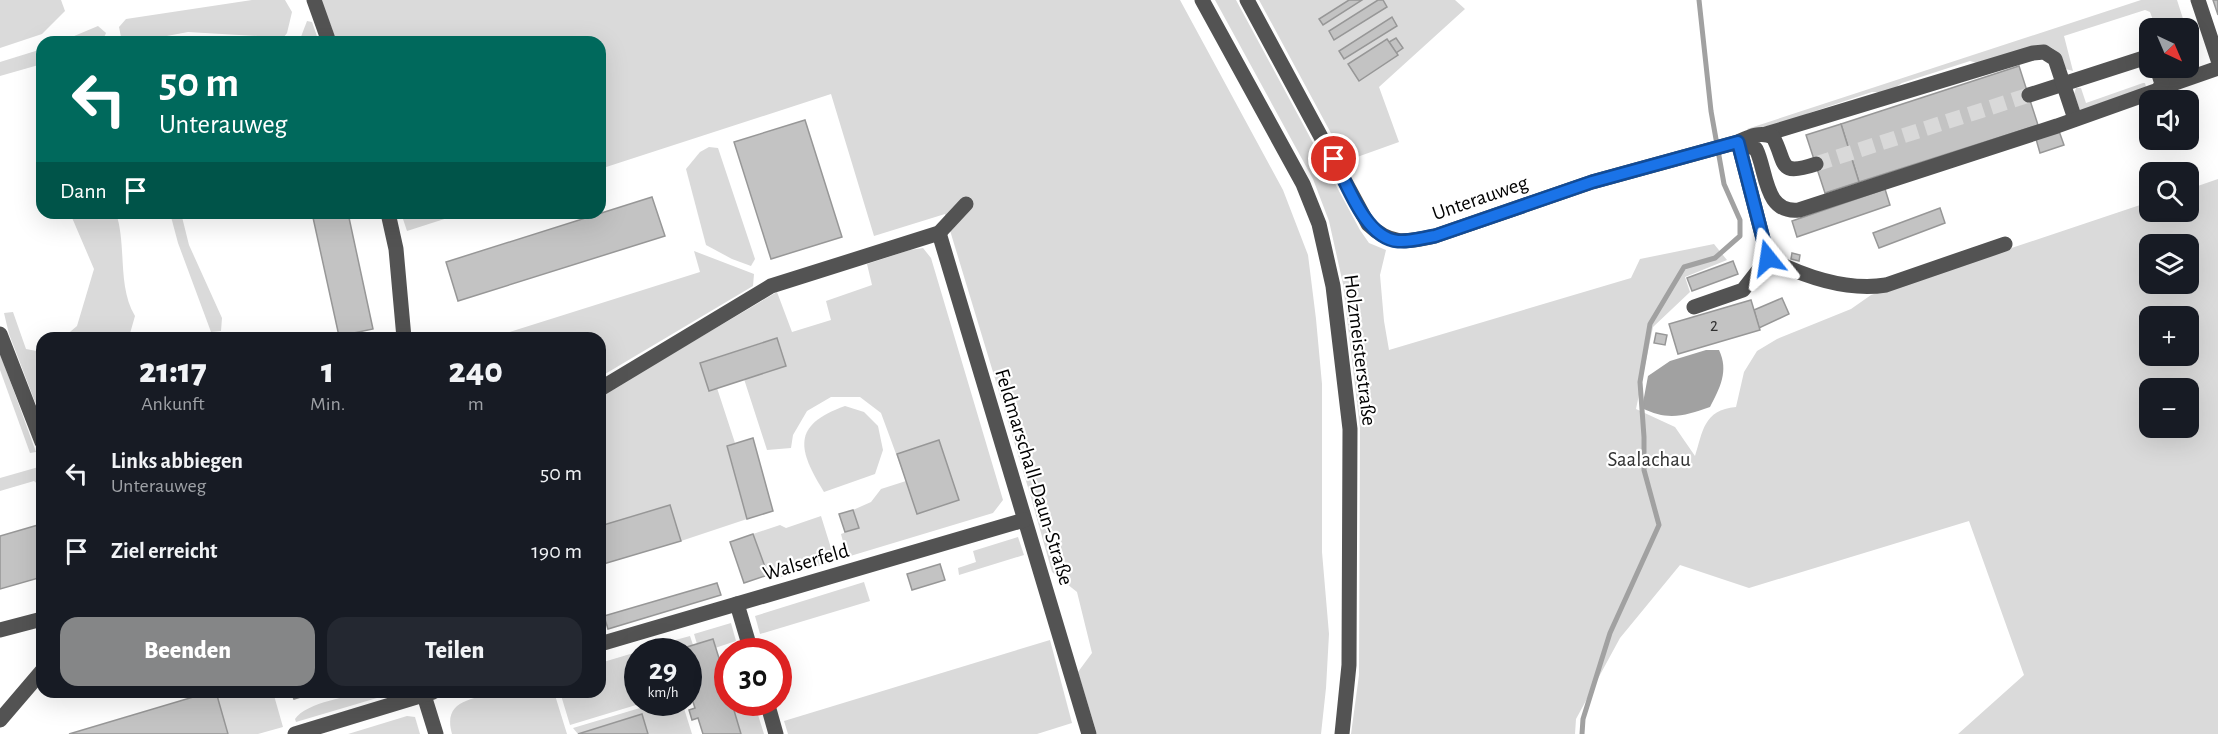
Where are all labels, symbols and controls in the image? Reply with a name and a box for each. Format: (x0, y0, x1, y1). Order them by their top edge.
north arrow (2139, 18, 2199, 78)
map controls (2139, 18, 2199, 438)
icon: left (60, 60, 138, 138)
text: 50 m (159, 62, 239, 104)
button: sound (2139, 90, 2199, 150)
text: Unterauweg (159, 111, 287, 138)
pin (1308, 133, 1359, 184)
icon: arrive (1317, 142, 1350, 175)
button: search (2139, 162, 2199, 222)
street label: Unterauweg (1429, 172, 1531, 224)
icon: arrive (119, 174, 152, 207)
text: Dann (60, 180, 107, 202)
position arrow (1736, 226, 1800, 290)
button: layers (2139, 234, 2199, 294)
street label: Holzmeisterstraße (1340, 273, 1380, 427)
button: + (2139, 306, 2199, 366)
house number: 2 (1710, 317, 1718, 335)
text: 21:17 (139, 353, 207, 389)
text: 1 (321, 353, 334, 389)
text: 240 (449, 353, 503, 389)
street label: Feldmarschall-Daun-Straße (991, 366, 1077, 588)
button: − (2139, 378, 2199, 438)
text: Ankunft (141, 394, 205, 414)
text: Min. (310, 394, 345, 414)
text: m (468, 394, 484, 414)
park label: Saalachau (1607, 449, 1691, 470)
text: Links abbiegen (111, 450, 243, 472)
icon: left (60, 457, 93, 490)
text: 50 m (540, 462, 582, 484)
text: Unterauweg (111, 476, 206, 496)
icon: arrive (60, 535, 93, 568)
text: Ziel erreicht (111, 540, 218, 562)
text: 190 m (531, 540, 582, 562)
street label: Walserfeld (761, 540, 852, 584)
button: Beenden (60, 617, 315, 686)
button: Teilen (327, 617, 582, 686)
speed limit sign: 30 (714, 638, 792, 716)
text: 29 (649, 655, 677, 685)
text: km/h (648, 685, 678, 700)

